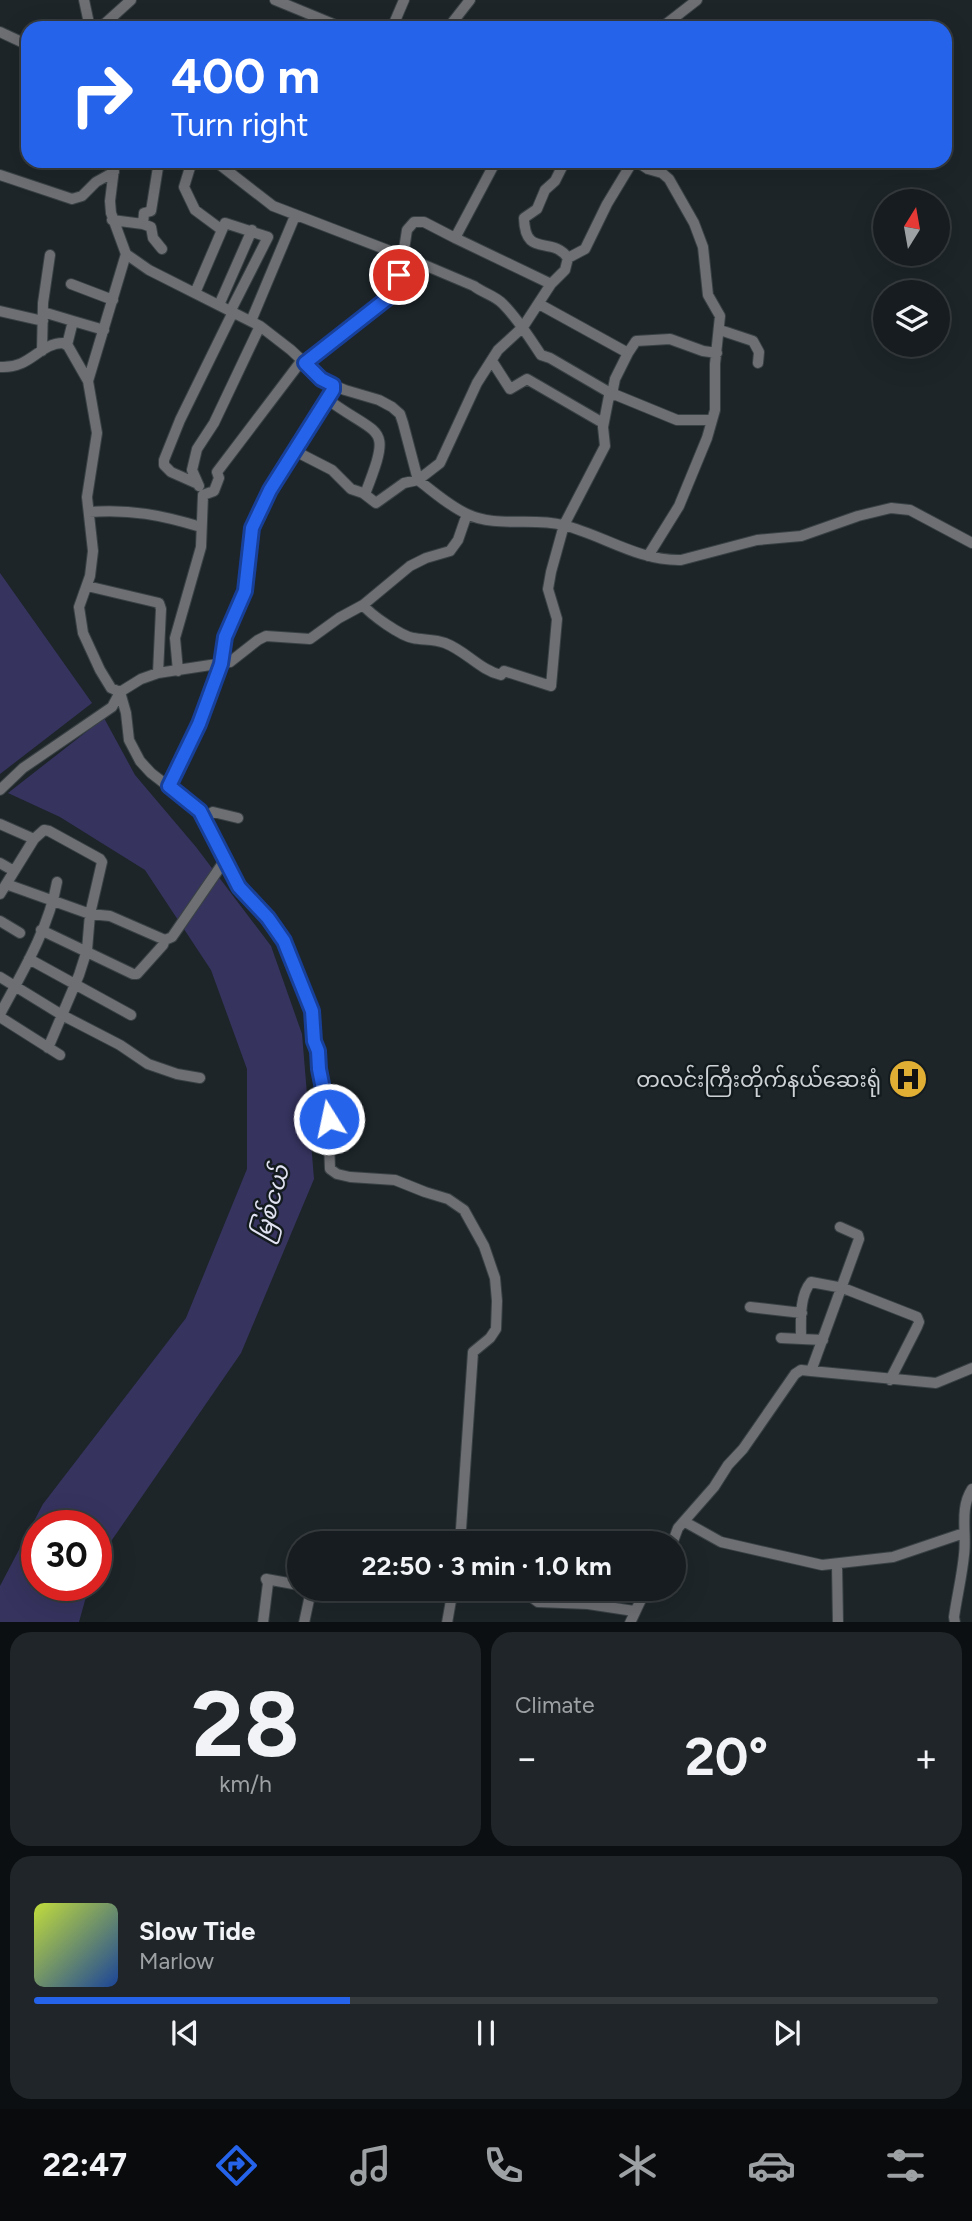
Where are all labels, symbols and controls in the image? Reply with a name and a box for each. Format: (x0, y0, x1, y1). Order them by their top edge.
text: 400 m (171, 46, 320, 105)
icon: right (56, 49, 147, 140)
text: Turn right (171, 106, 309, 144)
north arrow (873, 189, 950, 266)
map controls (873, 189, 950, 357)
pin (369, 245, 429, 305)
icon: arrive (380, 256, 418, 294)
button: layers (873, 280, 950, 357)
hospital icon: တလင်းကြီးတိုက်နယ်ဆေးရုံ (887, 1058, 929, 1100)
place label: တလင်းကြီးတိုက်နယ်ဆေးရုံ (636, 1064, 881, 1097)
position arrow (292, 1082, 366, 1156)
water label: မြစ်ငယ် (245, 1160, 300, 1245)
speed limit sign: 30 (21, 1510, 112, 1601)
text: 22:50 · 3 min · 1.0 km (361, 1550, 612, 1582)
text: 28 (191, 1670, 300, 1779)
text: Climate (515, 1691, 594, 1719)
text: 20° (685, 1726, 768, 1788)
text: − (515, 1735, 539, 1781)
text: + (914, 1735, 938, 1781)
text: km/h (219, 1770, 272, 1798)
text: Slow Tide (139, 1915, 255, 1947)
text: Marlow (139, 1947, 214, 1975)
icon: previous (166, 2014, 204, 2052)
icon: pause (467, 2014, 505, 2052)
icon: next (768, 2014, 806, 2052)
icon: directions (212, 2141, 261, 2190)
icon: music (346, 2141, 395, 2190)
icon: phone (479, 2141, 528, 2190)
icon: climate (613, 2141, 662, 2190)
icon: car (747, 2141, 796, 2190)
icon: filters (881, 2141, 930, 2190)
text: 22:47 (42, 2146, 127, 2184)

